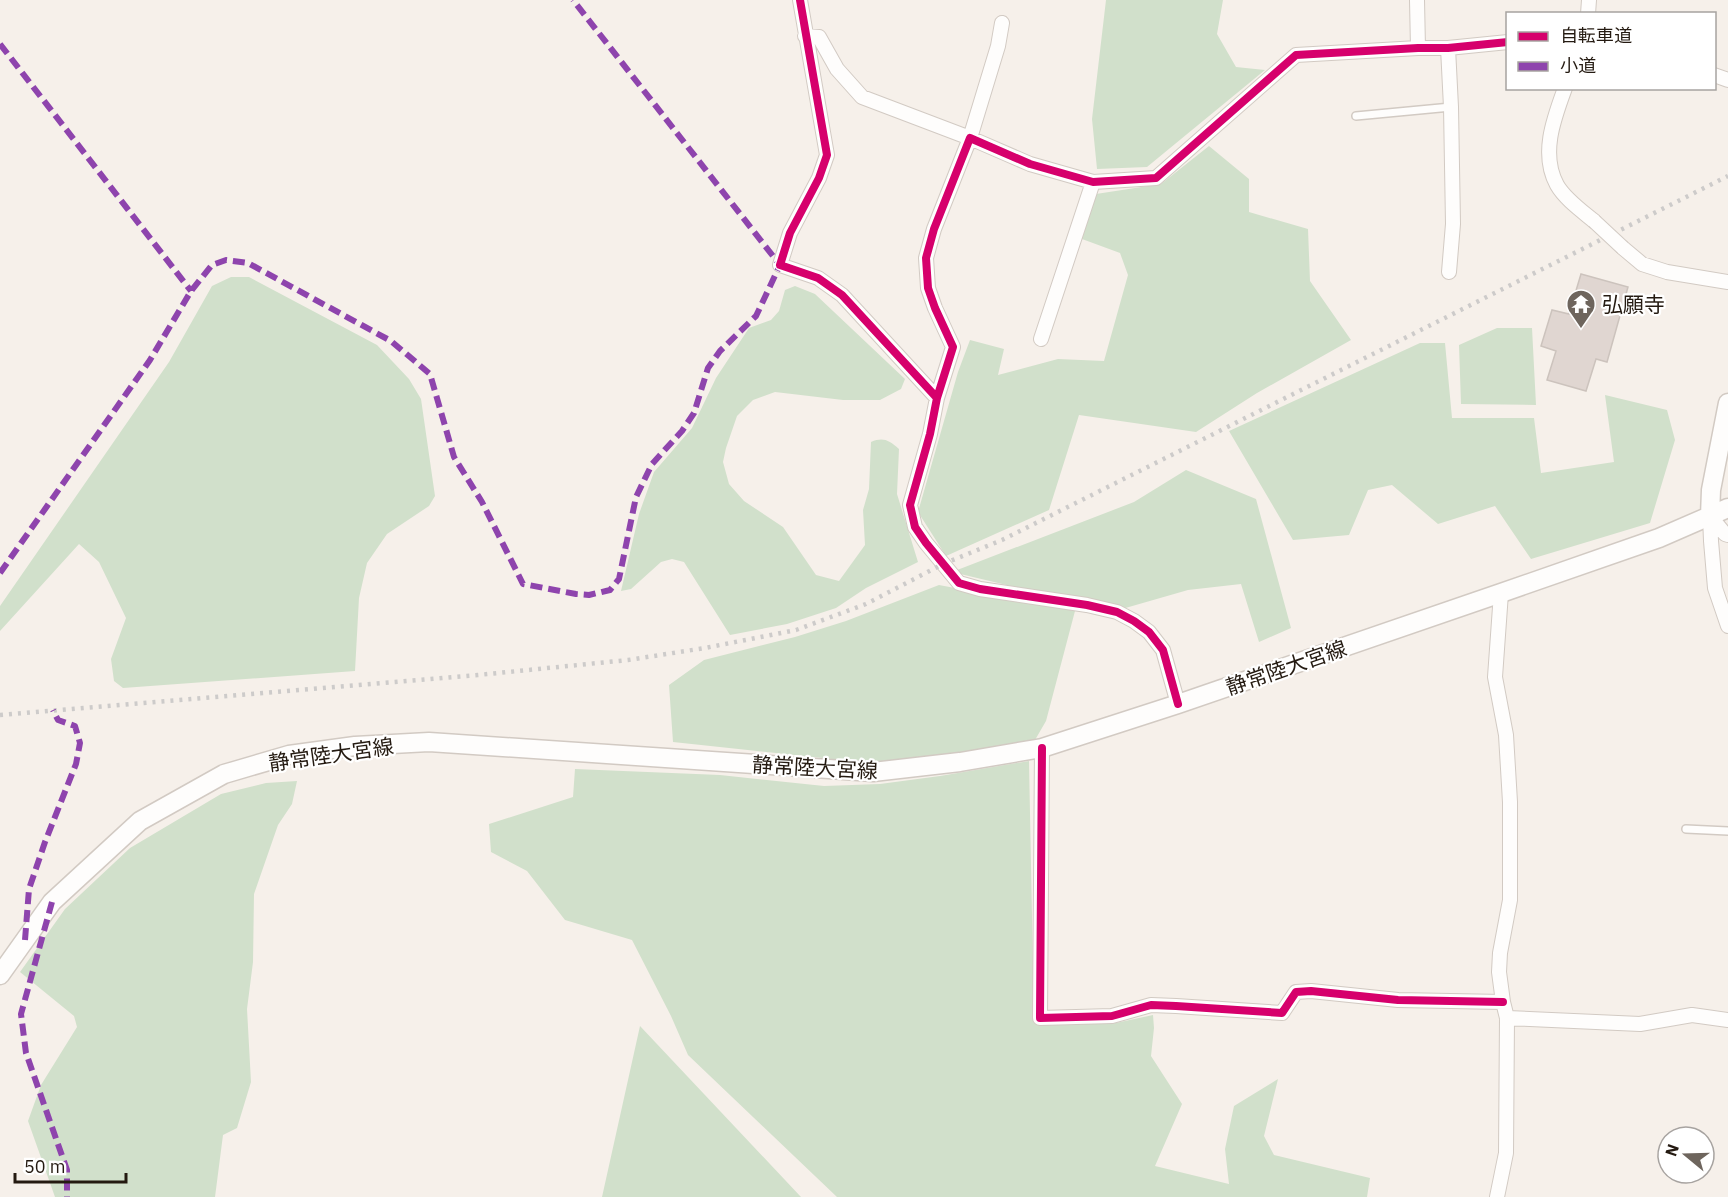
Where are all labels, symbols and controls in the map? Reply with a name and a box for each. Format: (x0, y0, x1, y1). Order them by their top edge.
legend (1506, 12, 1716, 90)
text: 自転車道 (1560, 24, 1632, 47)
text: 小道 (1560, 54, 1596, 77)
temple icon: 弘願寺 (1565, 288, 1597, 330)
place label: 弘願寺 (1602, 290, 1665, 318)
street label: 静常陸大宮線 (1222, 633, 1350, 701)
street label: 静常陸大宮線 (267, 731, 395, 777)
street label: 静常陸大宮線 (751, 750, 879, 784)
north arrow (1656, 1125, 1716, 1185)
text: N (1660, 1141, 1683, 1159)
scale bar (15, 1146, 126, 1184)
text: 50 m (24, 1155, 66, 1178)

